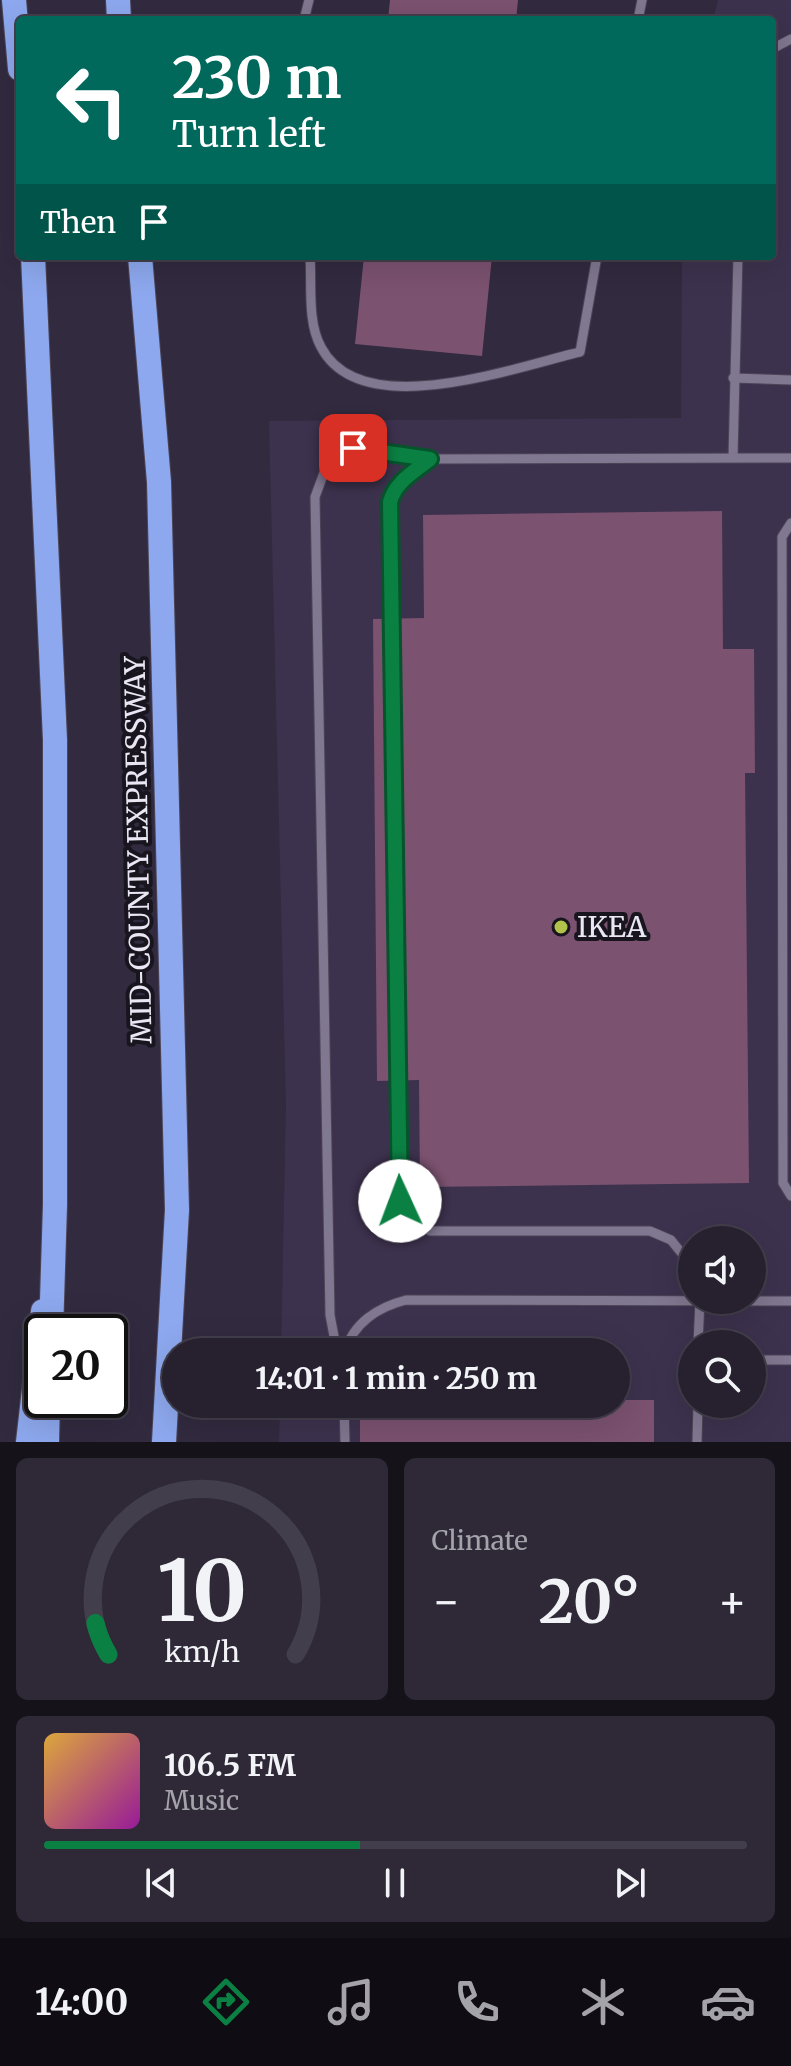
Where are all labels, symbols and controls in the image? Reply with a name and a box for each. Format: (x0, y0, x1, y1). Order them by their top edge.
text: 230 m (172, 43, 342, 113)
icon: left (40, 48, 144, 152)
text: Turn left (172, 112, 326, 157)
icon: arrive (132, 200, 176, 244)
text: Then (40, 203, 116, 241)
pin (319, 414, 387, 482)
icon: arrive (331, 426, 375, 470)
street label: MID-COUNTY EXPRESSWAY (117, 655, 159, 1044)
place label: IKEA (577, 909, 646, 945)
marker: IKEA (552, 918, 570, 936)
position arrow (358, 1159, 442, 1243)
map controls (678, 1226, 766, 1418)
button: sound (678, 1226, 766, 1314)
speed limit sign: 20 (24, 1314, 128, 1418)
button: search (678, 1330, 766, 1418)
text: 14:01 · 1 min · 250 m (255, 1359, 537, 1397)
text: Climate (432, 1524, 528, 1557)
text: 10 (157, 1539, 247, 1644)
text: 20° (538, 1564, 640, 1639)
text: − (432, 1574, 461, 1629)
text: + (718, 1574, 747, 1629)
text: km/h (164, 1634, 240, 1670)
text: 106.5 FM (164, 1746, 296, 1784)
text: Music (164, 1784, 239, 1817)
icon: previous (139, 1861, 183, 1905)
icon: pause (373, 1861, 417, 1905)
icon: next (608, 1861, 652, 1905)
icon: directions (198, 1974, 254, 2030)
icon: music (323, 1974, 379, 2030)
icon: phone (449, 1974, 505, 2030)
icon: climate (575, 1974, 631, 2030)
icon: car (700, 1974, 756, 2030)
text: 14:00 (35, 1980, 128, 2025)

